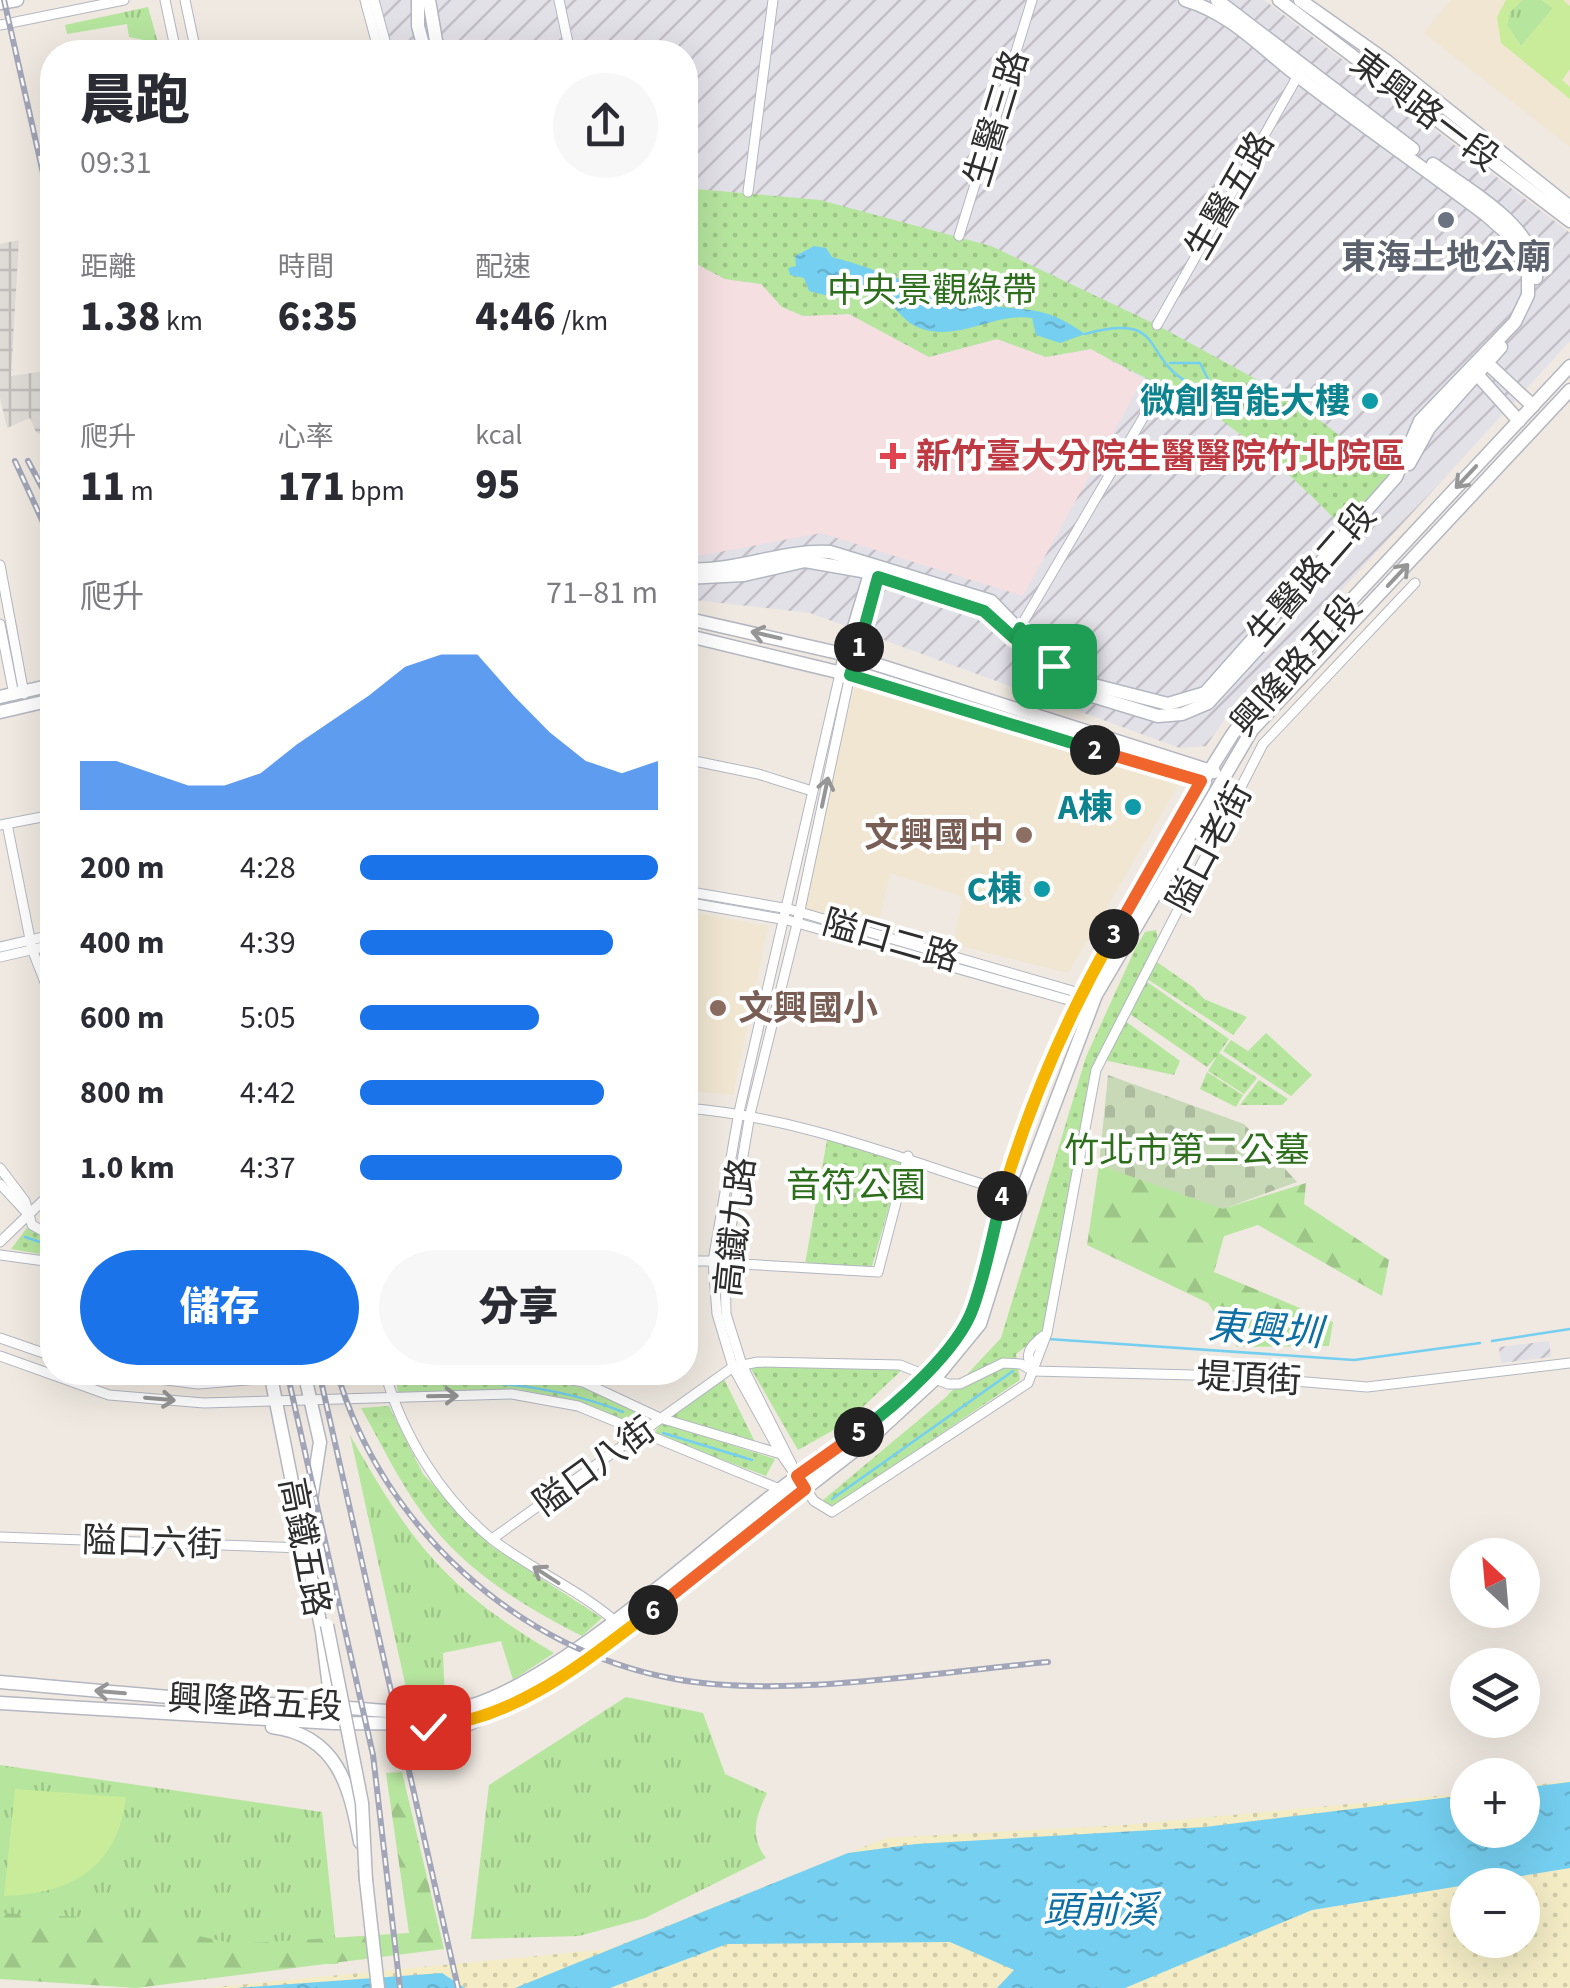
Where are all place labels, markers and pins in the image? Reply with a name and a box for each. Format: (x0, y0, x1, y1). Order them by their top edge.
marker: 東海土地公廟 (1435, 209, 1457, 231)
place label: 東海土地公廟 (1341, 233, 1551, 283)
place label: 微創智能大樓 (1140, 377, 1350, 427)
marker: 微創智能大樓 (1359, 390, 1381, 412)
place label: 新竹臺大分院生醫醫院竹北院區 (916, 432, 1406, 482)
marker: 新竹臺大分院生醫醫院竹北院區 (880, 443, 906, 469)
pin: 1 (834, 622, 884, 672)
pin (1012, 624, 1097, 709)
pin: 2 (1070, 725, 1120, 775)
place label: A棟 (1057, 783, 1113, 833)
marker: A棟 (1122, 796, 1144, 818)
place label: 文興國中 (864, 811, 1004, 861)
marker: 文興國中 (1013, 824, 1035, 846)
place label: C棟 (967, 865, 1022, 915)
marker: C棟 (1031, 878, 1053, 900)
pin: 3 (1089, 909, 1139, 959)
place label: 文興國小 (738, 984, 878, 1034)
marker: 文興國小 (707, 997, 729, 1019)
pin: 4 (977, 1171, 1027, 1221)
pin: 5 (834, 1407, 884, 1457)
pin: 6 (628, 1585, 678, 1635)
pin (386, 1685, 471, 1770)

